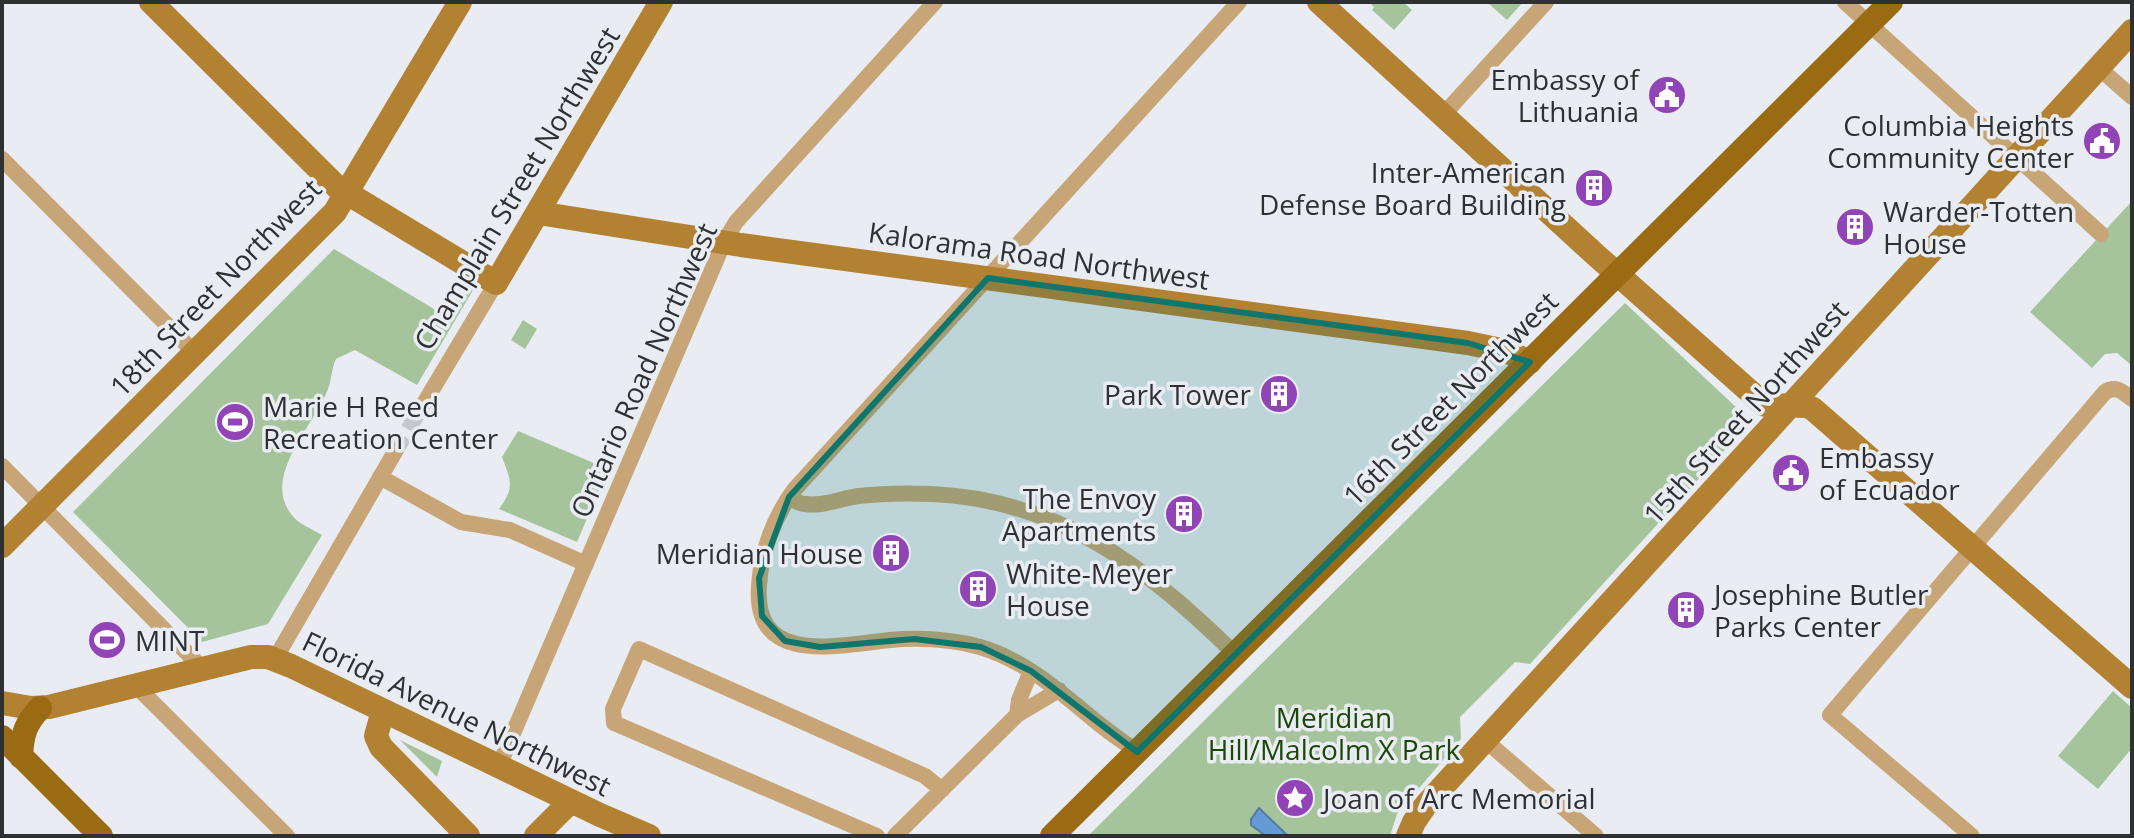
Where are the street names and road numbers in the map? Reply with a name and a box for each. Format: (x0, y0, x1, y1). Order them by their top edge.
street label: Champlain Street Northwest (404, 19, 628, 356)
street label: 18th Street Northwest (101, 170, 329, 404)
street label: Kalorama Road Northwest (866, 212, 1212, 298)
street label: Ontario Road Northwest (561, 217, 725, 523)
street label: 16th Street Northwest (1334, 282, 1566, 514)
street label: 15th Street Northwest (1634, 292, 1856, 532)
street label: Florida Avenue Northwest (296, 622, 618, 804)

